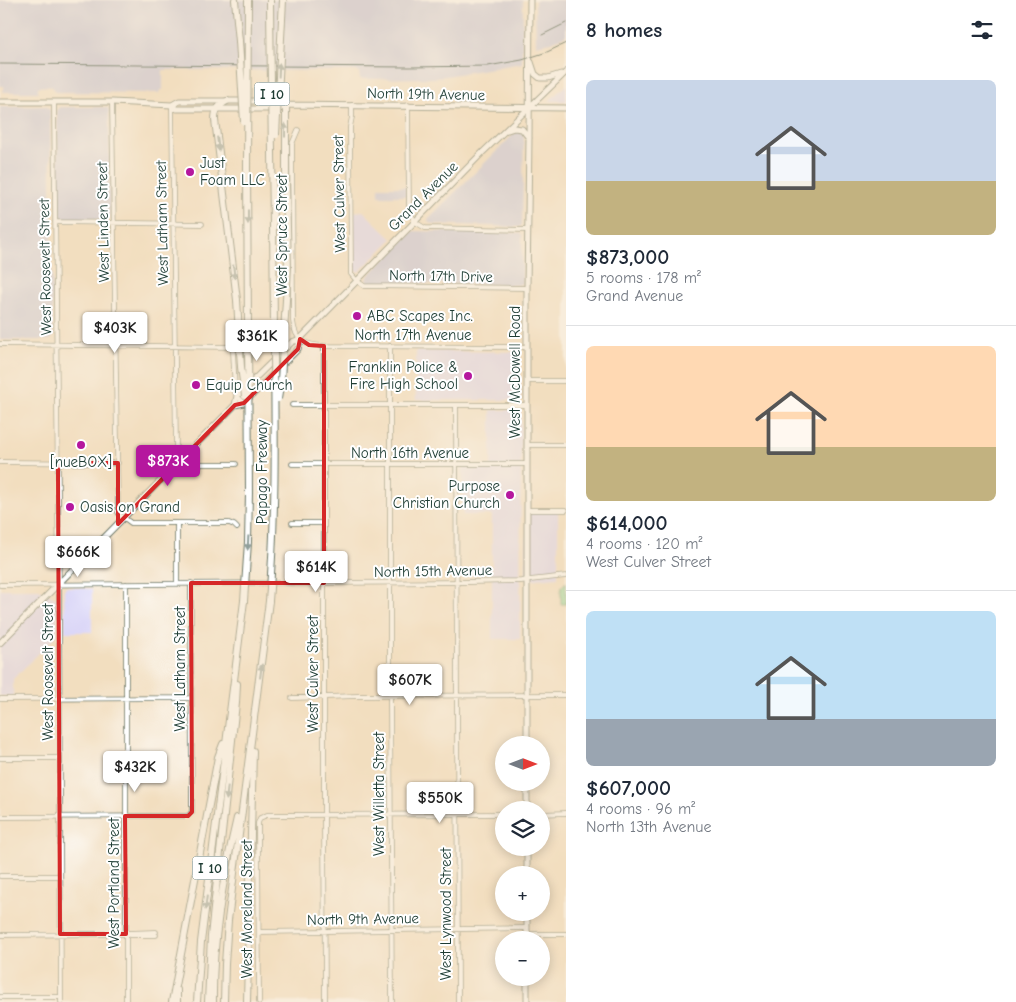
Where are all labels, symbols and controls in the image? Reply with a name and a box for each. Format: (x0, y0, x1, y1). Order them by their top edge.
icon: filters (968, 16, 996, 44)
text: 8 homes (586, 18, 662, 42)
one-way arrow (276, 62, 284, 78)
road number: I 10 (254, 82, 290, 106)
street label: North 19th Avenue (367, 84, 486, 104)
icon: home (746, 113, 836, 203)
one-way arrow (281, 122, 289, 138)
street label: West Culver Street (329, 135, 349, 253)
one-way arrow (214, 137, 222, 153)
place label: Just Foam LLC (200, 154, 265, 189)
street label: Grand Avenue (384, 157, 462, 235)
street label: West Latham Street (152, 160, 172, 286)
street label: West Linden Street (93, 161, 113, 282)
marker: Just Foam LLC (184, 166, 196, 178)
street label: West Spruce Street (273, 173, 291, 296)
street label: West Roosevelt Street (35, 198, 55, 336)
one-way arrow (244, 209, 252, 225)
text: $873,000 (586, 245, 669, 269)
one-way arrow (230, 265, 238, 281)
street label: North 17th Drive (389, 266, 494, 286)
text: 5 rooms · 178 m² (586, 269, 701, 287)
text: Grand Avenue (586, 287, 683, 305)
street label: West McDowell Road (506, 306, 524, 438)
place label: ABC Scapes Inc. (367, 307, 473, 325)
marker: ABC Scapes Inc. (351, 310, 363, 322)
pin: $403K (80, 312, 150, 354)
text: $403K (93, 319, 137, 337)
pin: $361K (222, 320, 292, 362)
street label: North 17th Avenue (354, 326, 472, 344)
text: $361K (236, 327, 278, 345)
place label: Franklin Police & Fire High School (349, 358, 458, 393)
marker: Franklin Police & Fire High School (462, 370, 474, 382)
place label: Equip Church (206, 376, 293, 394)
icon: home (746, 378, 836, 468)
marker: Equip Church (190, 379, 202, 391)
street label: Papago Freeway (253, 419, 271, 524)
marker: [nueBOX] (75, 439, 87, 451)
pin: $873K (133, 444, 203, 487)
street label: North 16th Avenue (351, 444, 470, 462)
text: $873K (147, 452, 189, 470)
place label: [nueBOX] (50, 453, 112, 471)
place label: Purpose Christian Church (393, 477, 500, 512)
marker: Purpose Christian Church (504, 489, 516, 501)
place label: Oasis on Grand (80, 498, 180, 516)
marker: Oasis on Grand (64, 501, 76, 513)
text: $614,000 (586, 511, 668, 535)
one-way arrow (243, 535, 251, 551)
text: 4 rooms · 120 m² (586, 535, 703, 553)
pin: $666K (43, 536, 113, 578)
text: $666K (56, 543, 100, 561)
pin: $614K (281, 550, 351, 593)
text: West Culver Street (586, 553, 711, 571)
text: $614K (296, 558, 336, 576)
street label: North 15th Avenue (374, 561, 493, 581)
street label: West Roosevelt Street (39, 603, 57, 740)
street label: West Latham Street (171, 606, 189, 732)
street label: West Culver Street (304, 615, 322, 733)
icon: home (746, 643, 836, 733)
one-way arrow (257, 662, 265, 678)
pin: $607K (375, 664, 445, 706)
text: $607K (388, 671, 432, 689)
street label: West Willetta Street (370, 731, 388, 856)
north arrow (495, 736, 550, 791)
map controls (495, 736, 550, 986)
pin: $432K (100, 750, 170, 793)
text: $432K (114, 758, 156, 776)
text: $607,000 (586, 776, 671, 800)
pin: $550K (405, 782, 475, 824)
one-way arrow (223, 785, 231, 801)
text: $550K (418, 789, 462, 807)
text: 4 rooms · 96 m² (586, 800, 695, 818)
button: layers (495, 801, 550, 856)
street label: West Portland Street (105, 817, 123, 948)
text: North 13th Avenue (586, 818, 712, 836)
street label: West Moreland Street (238, 839, 256, 978)
street label: West Lynwood Street (437, 847, 455, 980)
road number: I 10 (192, 856, 228, 880)
button: + (495, 866, 550, 921)
one-way arrow (202, 896, 210, 912)
street label: North 9th Avenue (307, 909, 420, 929)
button: − (495, 931, 550, 986)

